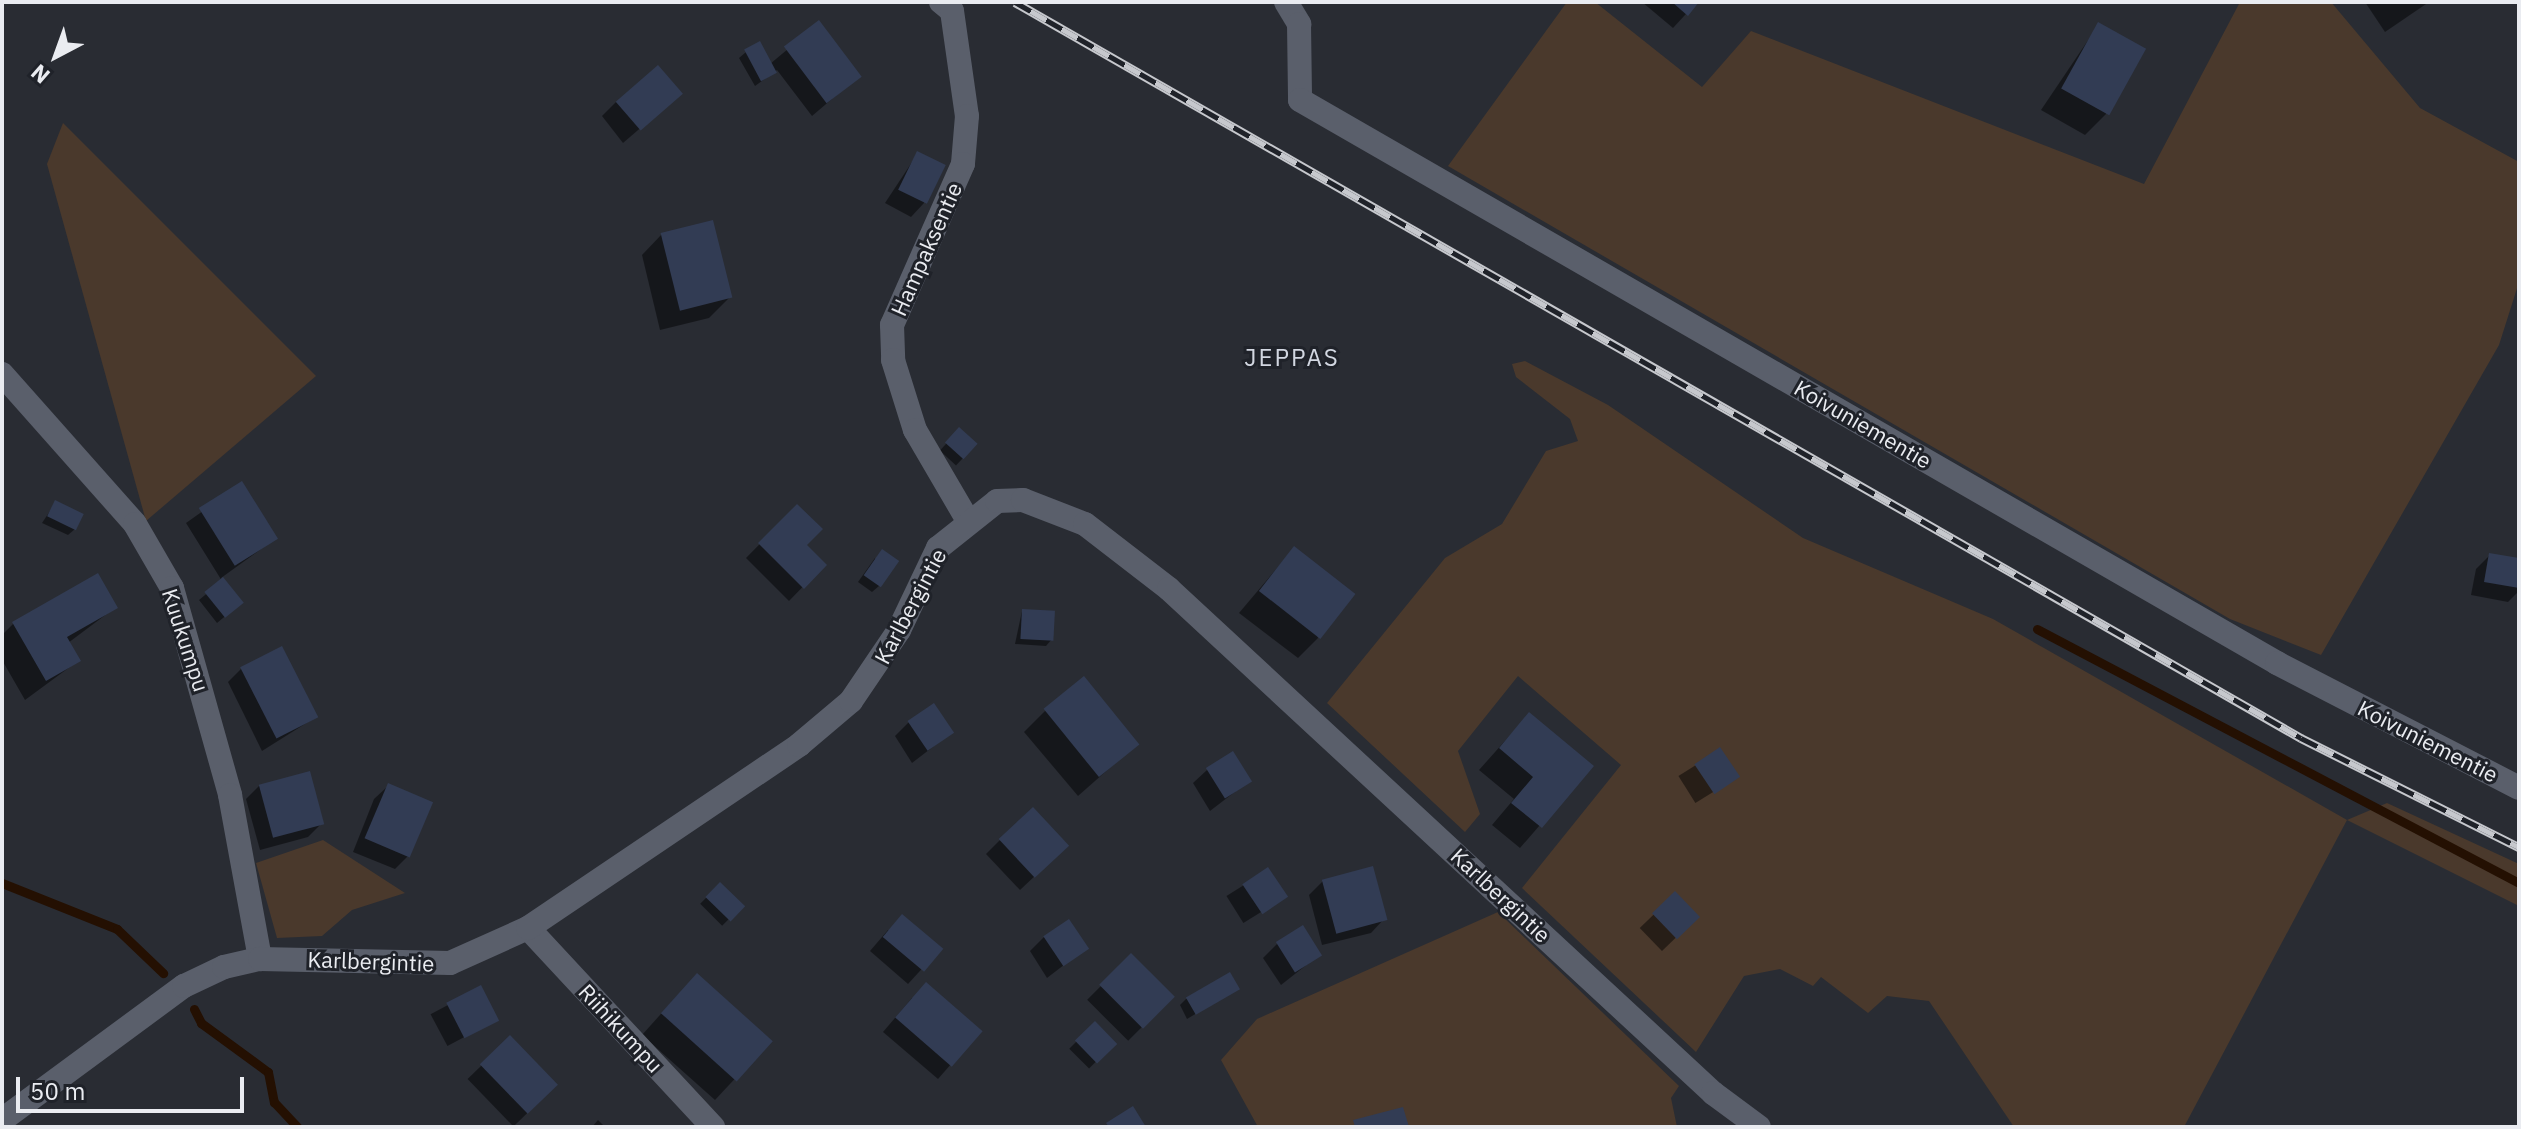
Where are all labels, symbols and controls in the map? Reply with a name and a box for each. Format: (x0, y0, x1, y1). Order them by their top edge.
north arrow (16, 16, 96, 96)
text: N (24, 58, 55, 91)
street label: Hampaksentie (885, 178, 967, 320)
district label: JEPPAS (1244, 344, 1340, 372)
street label: Koivuniementie (1790, 374, 1936, 474)
street label: Karlbergintie (869, 544, 951, 668)
street label: Kuukumpu (157, 585, 215, 695)
street label: Koivuniementie (2354, 694, 2502, 788)
street label: Karlbergintie (1446, 842, 1556, 948)
street label: Karlbergintie (307, 946, 435, 976)
street label: Riihikumpu (573, 978, 669, 1078)
scale bar (20, 1061, 248, 1111)
text: 50 m (30, 1075, 85, 1107)

